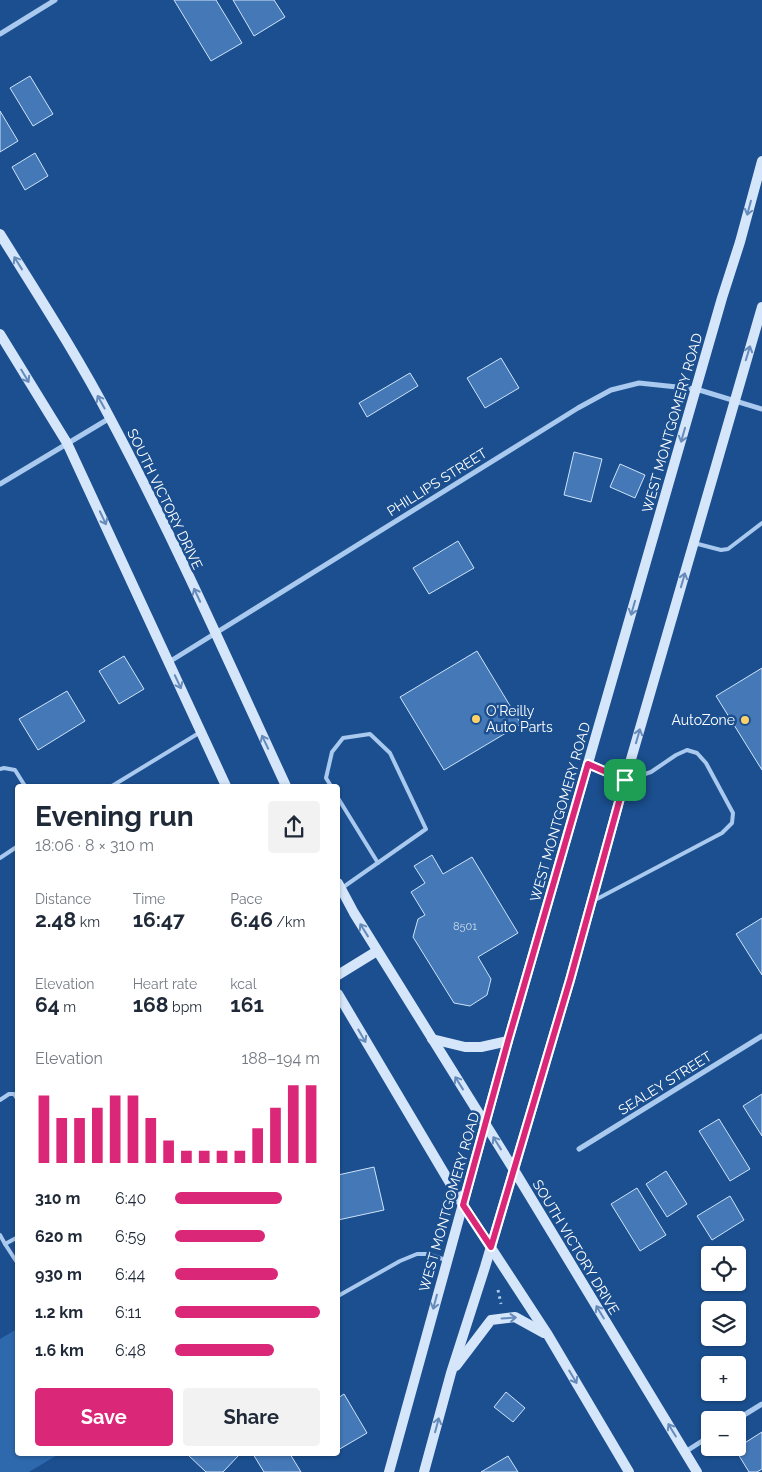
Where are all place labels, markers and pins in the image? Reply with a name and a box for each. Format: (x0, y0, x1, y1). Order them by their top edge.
place label: O'Reilly Auto Parts (486, 703, 553, 735)
place label: AutoZone (671, 712, 735, 728)
marker: O'Reilly Auto Parts (470, 713, 482, 725)
marker: AutoZone (739, 714, 751, 726)
pin (604, 759, 646, 801)

